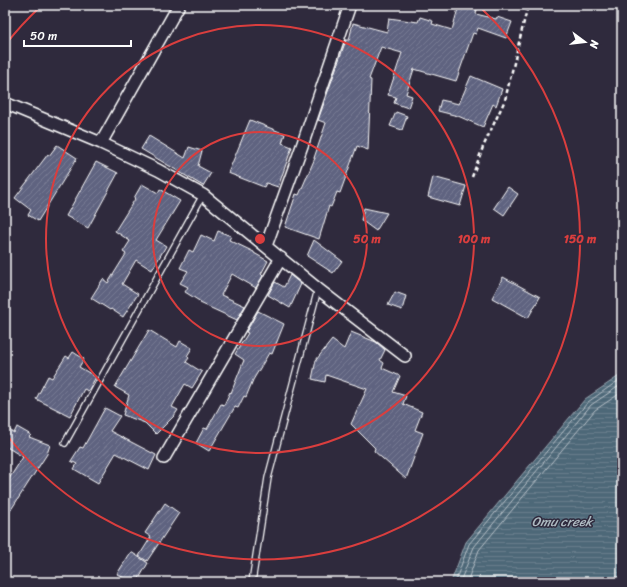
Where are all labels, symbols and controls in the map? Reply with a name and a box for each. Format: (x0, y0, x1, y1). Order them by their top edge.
scale bar (24, 22, 131, 48)
north arrow (565, 22, 605, 62)
text: 50 m (30, 25, 57, 47)
text: N (584, 37, 605, 51)
text: 50 m (353, 228, 381, 250)
text: 100 m (458, 228, 491, 250)
text: 150 m (564, 228, 597, 250)
centre of rings (253, 232, 267, 246)
water label: Omu creek (532, 510, 594, 533)

